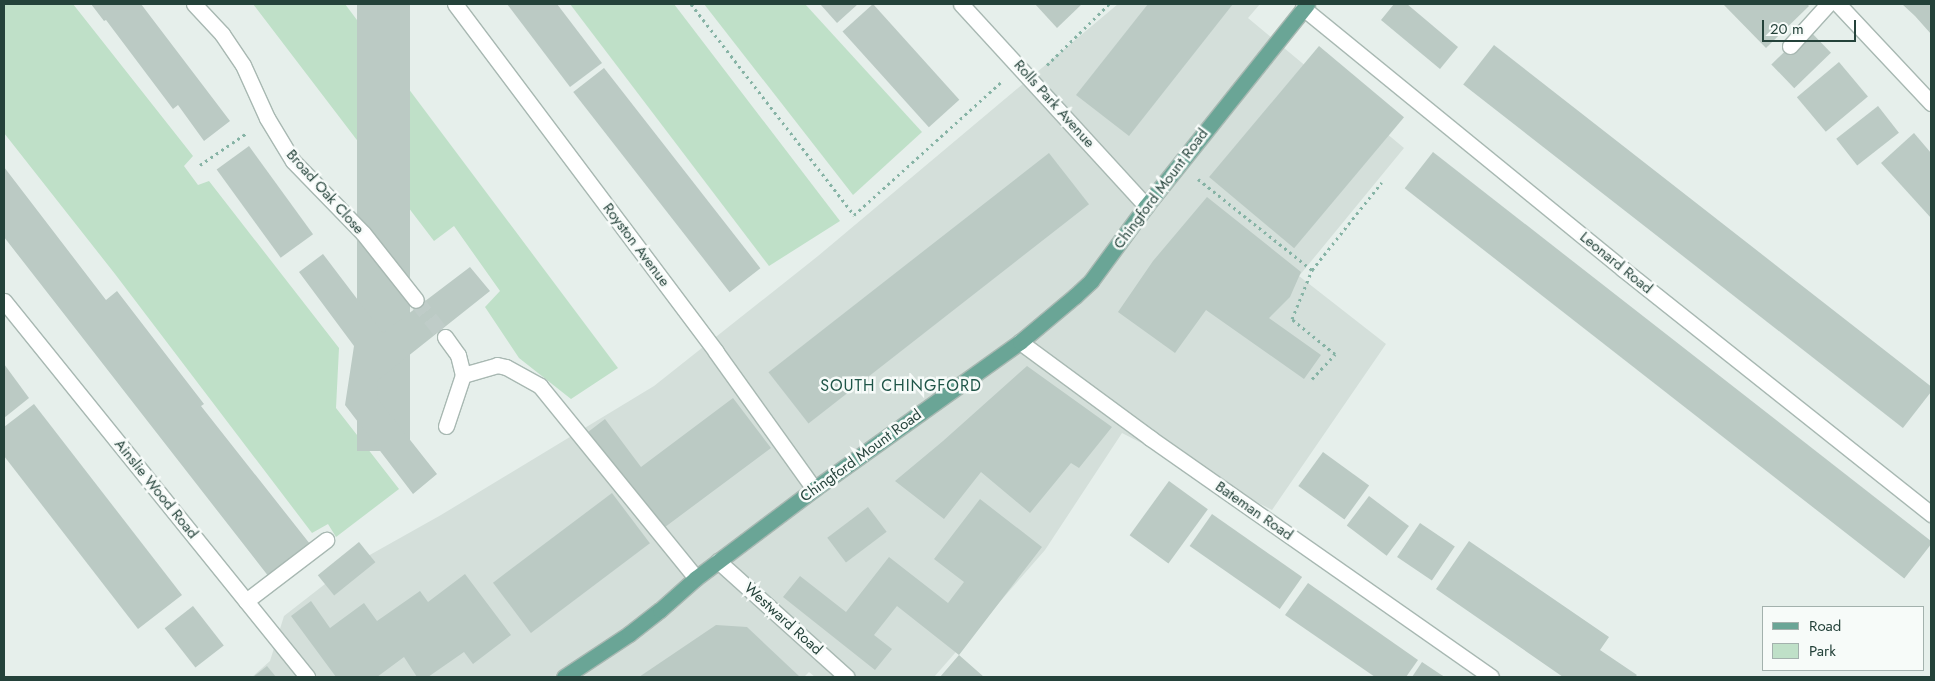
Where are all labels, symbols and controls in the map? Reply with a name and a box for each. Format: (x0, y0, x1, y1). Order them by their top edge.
scale bar (1765, 10, 1859, 42)
text: 20 m (1770, 18, 1804, 40)
street label: Rolls Park Avenue (1010, 56, 1098, 152)
street label: Chingford Mount Road (1110, 125, 1212, 253)
street label: Broad Oak Close (282, 146, 368, 238)
street label: Royston Avenue (599, 200, 673, 290)
street label: Leonard Road (1576, 228, 1656, 298)
district label: SOUTH CHINGFORD (818, 376, 984, 396)
street label: Chingford Mount Road (797, 406, 925, 506)
street label: Ainslie Wood Road (110, 436, 202, 542)
street label: Bateman Road (1212, 478, 1296, 544)
street label: Westward Road (740, 579, 826, 659)
legend (1762, 606, 1925, 671)
text: Road (1809, 615, 1841, 637)
text: Park (1809, 640, 1836, 662)

